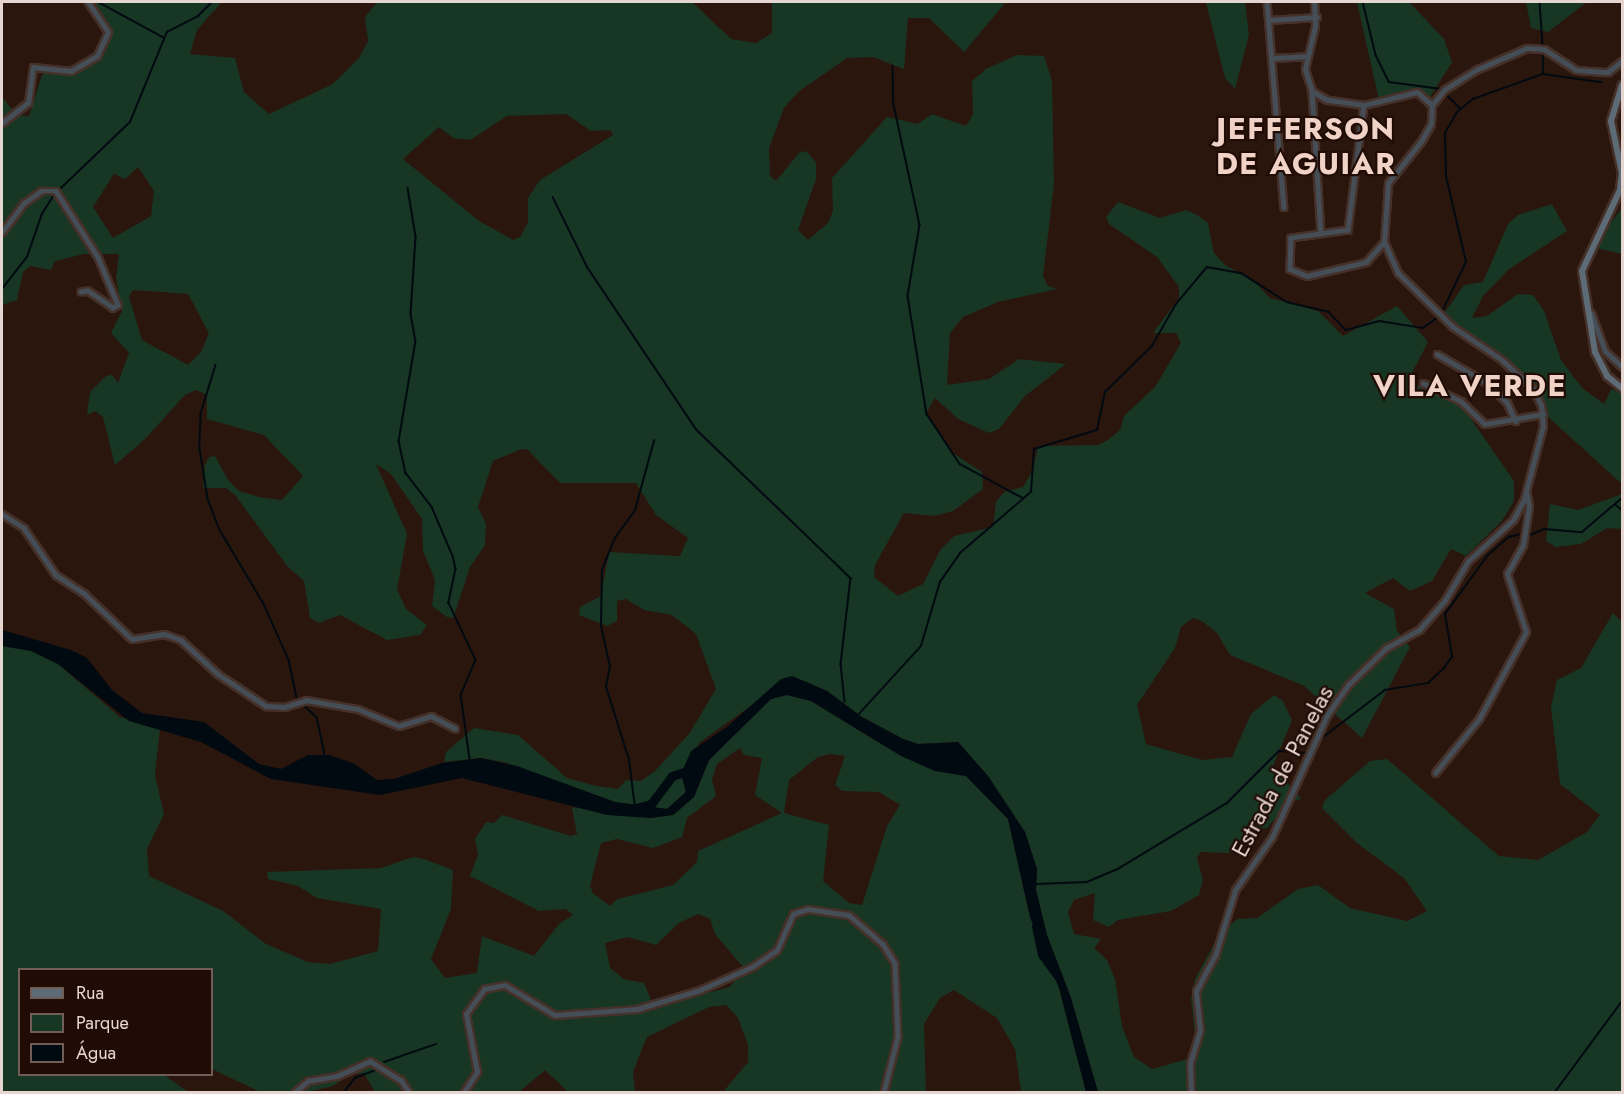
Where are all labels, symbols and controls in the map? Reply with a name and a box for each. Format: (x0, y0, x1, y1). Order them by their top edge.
district label: JEFFERSON DE AGUIAR (1216, 111, 1396, 182)
district label: VILA VERDE (1373, 368, 1567, 404)
street label: Estrada de Panelas (1225, 680, 1339, 862)
legend (18, 968, 213, 1076)
text: Rua (76, 980, 104, 1006)
text: Parque (76, 1010, 129, 1036)
text: Água (76, 1040, 116, 1066)

